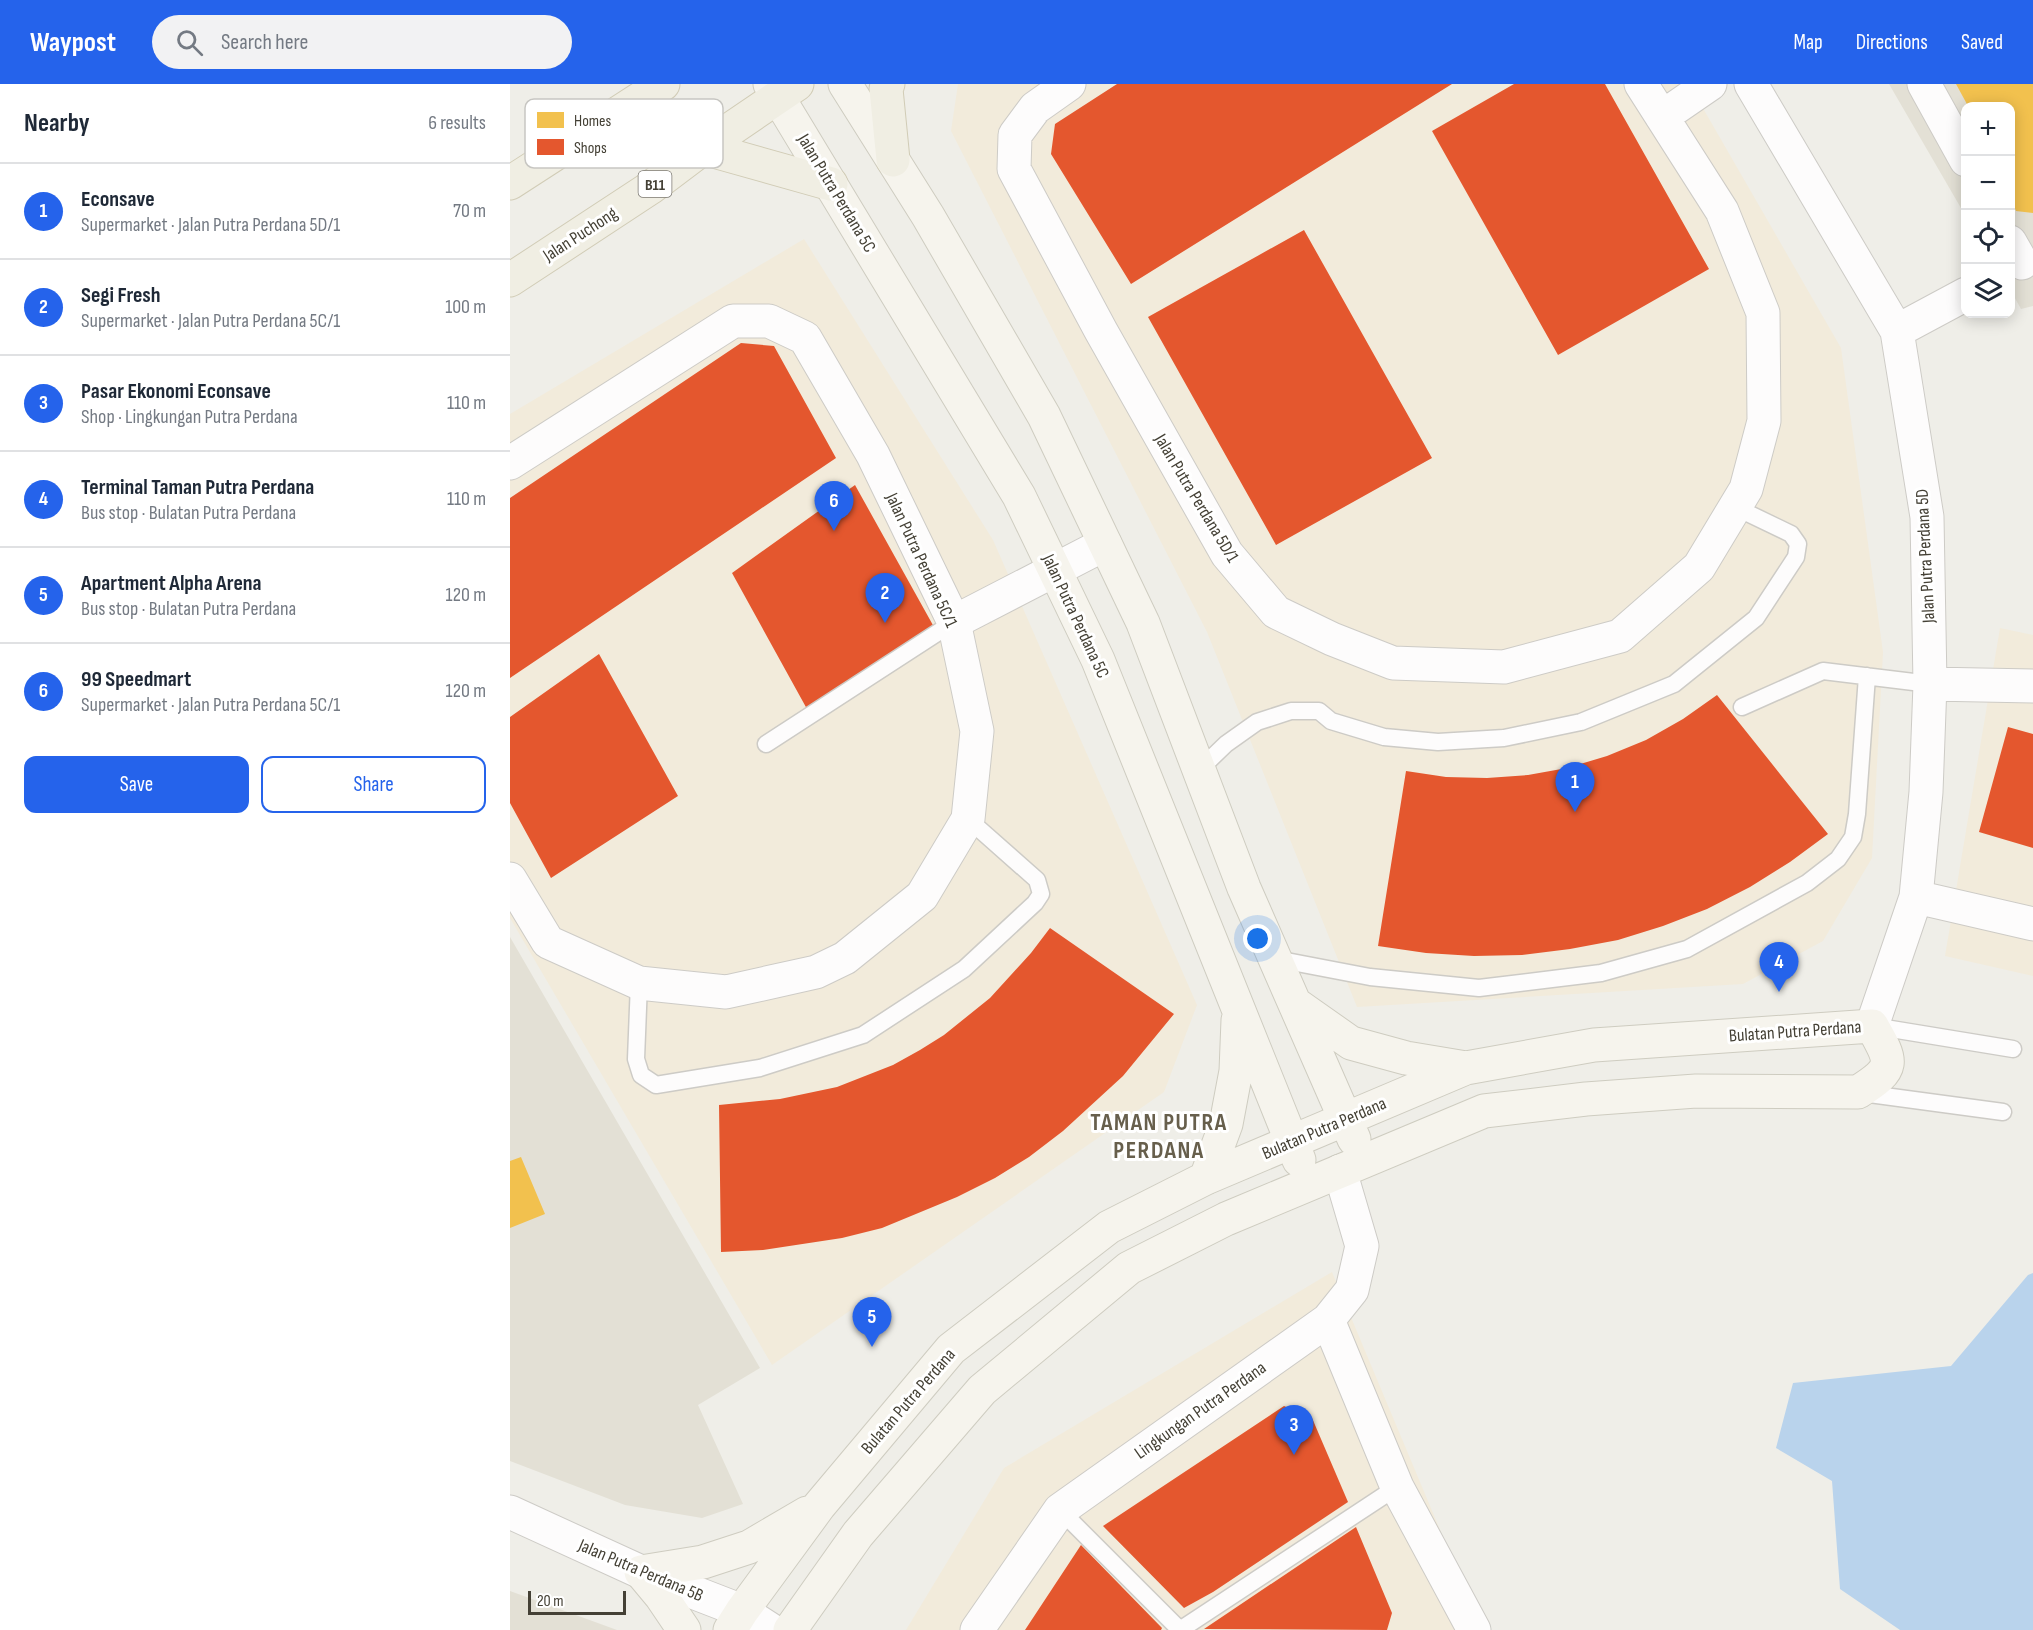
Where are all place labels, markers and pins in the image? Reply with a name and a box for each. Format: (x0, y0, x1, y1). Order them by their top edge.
pin: 6 (814, 482, 854, 531)
pin: 2 (866, 574, 904, 623)
pin: 1 (1556, 762, 1594, 812)
pin: 4 (1760, 942, 1798, 992)
pin: 5 (852, 1298, 892, 1347)
pin: 3 (1274, 1406, 1314, 1455)

